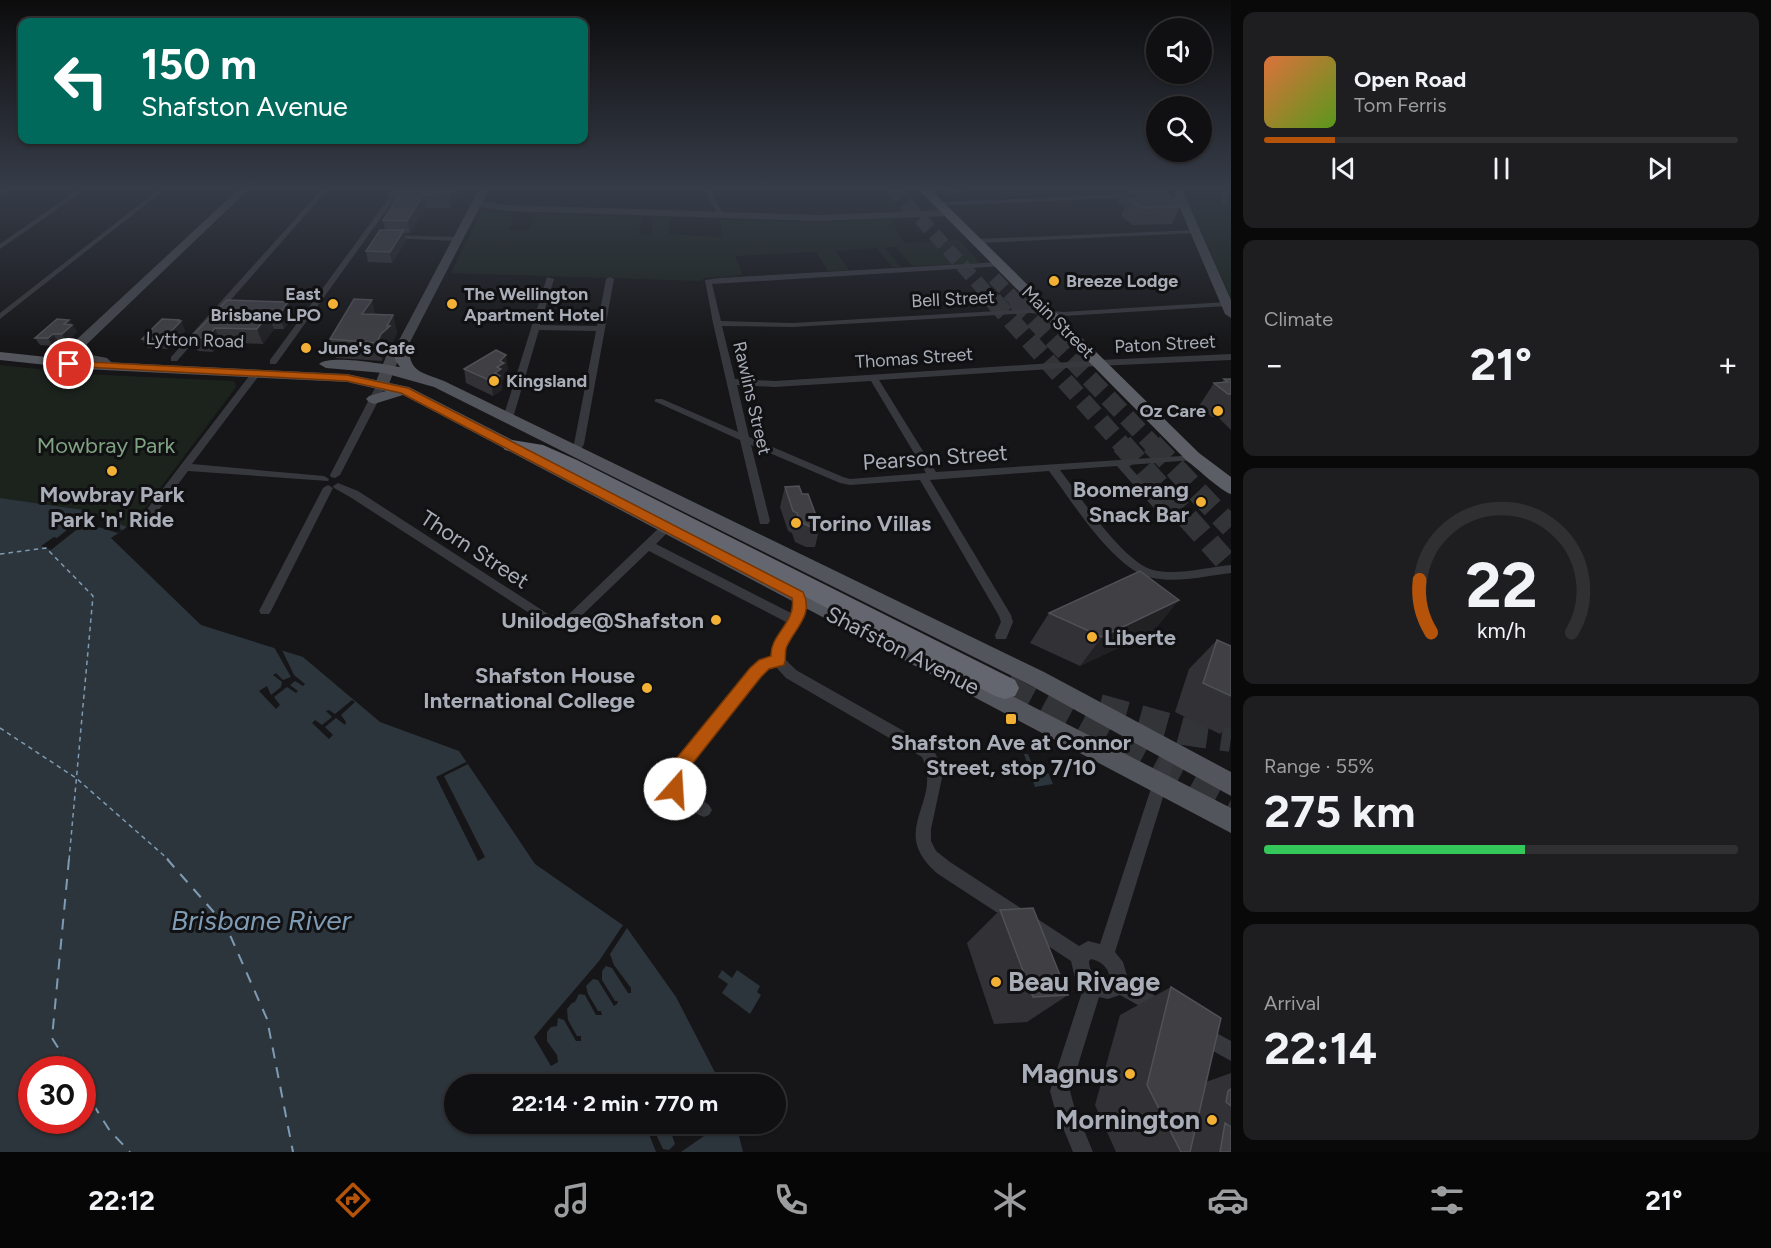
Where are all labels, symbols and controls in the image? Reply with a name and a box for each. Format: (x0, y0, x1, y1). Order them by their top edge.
map controls (1146, 18, 1212, 162)
button: sound (1146, 18, 1212, 84)
text: 150 m (141, 39, 257, 90)
icon: left (42, 42, 120, 120)
text: Open Road (1354, 66, 1466, 93)
text: Shafston Avenue (141, 90, 348, 123)
text: Tom Ferris (1354, 93, 1447, 117)
button: search (1146, 96, 1212, 162)
icon: previous (1327, 152, 1360, 185)
icon: pause (1485, 152, 1518, 185)
icon: next (1643, 152, 1676, 185)
place label: Breeze Lodge (1066, 270, 1178, 292)
marker: Breeze Lodge (1047, 274, 1061, 288)
street label: Main Street (1017, 281, 1099, 363)
place label: East Brisbane LPO (211, 283, 321, 326)
place label: The Wellington Apartment Hotel (464, 283, 604, 326)
street label: Bell Street (911, 286, 996, 312)
marker: East Brisbane LPO (326, 297, 340, 311)
marker: The Wellington Apartment Hotel (445, 297, 459, 311)
text: Climate (1264, 307, 1333, 331)
street label: Lytton Road (145, 327, 245, 353)
street label: Paton Street (1114, 330, 1216, 358)
place label: June's Cafe (318, 337, 415, 359)
text: 21° (1470, 337, 1532, 391)
pin (43, 338, 94, 389)
street label: Rawlins Street (728, 339, 776, 457)
marker: June's Cafe (299, 341, 313, 355)
street label: Thomas Street (854, 343, 974, 373)
text: − (1264, 345, 1285, 384)
text: + (1717, 345, 1738, 384)
icon: arrive (52, 347, 85, 380)
place label: Kingsland (506, 370, 587, 392)
marker: Kingsland (487, 374, 501, 388)
place label: Oz Care (1140, 400, 1206, 422)
marker: Oz Care (1211, 404, 1225, 418)
park label: Mowbray Park (37, 432, 176, 459)
street label: Pearson Street (862, 439, 1009, 476)
marker: Mowbray Park Park 'n' Ride (105, 464, 119, 478)
place label: Boomerang Snack Bar (1073, 476, 1190, 528)
place label: Mowbray Park Park 'n' Ride (39, 481, 185, 533)
marker: Boomerang Snack Bar (1194, 495, 1208, 509)
street label: Thorn Street (415, 504, 534, 594)
place label: Torino Villas (808, 510, 931, 537)
marker: Torino Villas (789, 516, 803, 530)
text: 22 (1465, 548, 1537, 623)
street label: Shafston Avenue (822, 600, 984, 701)
place label: Unilodge@Shafston (501, 607, 704, 634)
marker: Unilodge@Shafston (709, 613, 723, 627)
text: km/h (1477, 618, 1525, 643)
place label: Liberte (1104, 624, 1176, 651)
marker: Liberte (1085, 630, 1099, 644)
place label: Shafston House International College (423, 662, 635, 714)
marker: Shafston House International College (640, 681, 654, 695)
marker: Shafston Ave at Connor Street, stop 7/10 (1004, 712, 1018, 726)
place label: Shafston Ave at Connor Street, stop 7/10 (891, 729, 1132, 781)
text: Range · 55% (1264, 754, 1374, 778)
position arrow (643, 757, 707, 821)
text: 275 km (1264, 784, 1415, 838)
water label: Brisbane River (171, 903, 353, 937)
place label: Beau Rivage (1008, 965, 1160, 998)
marker: Beau Rivage (989, 975, 1003, 989)
text: Arrival (1264, 991, 1320, 1015)
text: 22:14 (1264, 1021, 1377, 1075)
speed limit sign: 30 (18, 1056, 96, 1134)
place label: Magnus (1021, 1057, 1118, 1090)
marker: Magnus (1123, 1067, 1137, 1081)
text: 22:14 · 2 min · 770 m (512, 1090, 718, 1117)
place label: Mornington (1055, 1103, 1200, 1136)
marker: Mornington (1205, 1113, 1219, 1127)
icon: directions (332, 1179, 374, 1221)
icon: music (551, 1179, 593, 1221)
icon: phone (770, 1179, 812, 1221)
icon: climate (989, 1179, 1031, 1221)
icon: car (1207, 1179, 1249, 1221)
icon: filters (1426, 1179, 1468, 1221)
text: 22:12 (88, 1184, 155, 1217)
text: 21° (1645, 1184, 1682, 1217)

